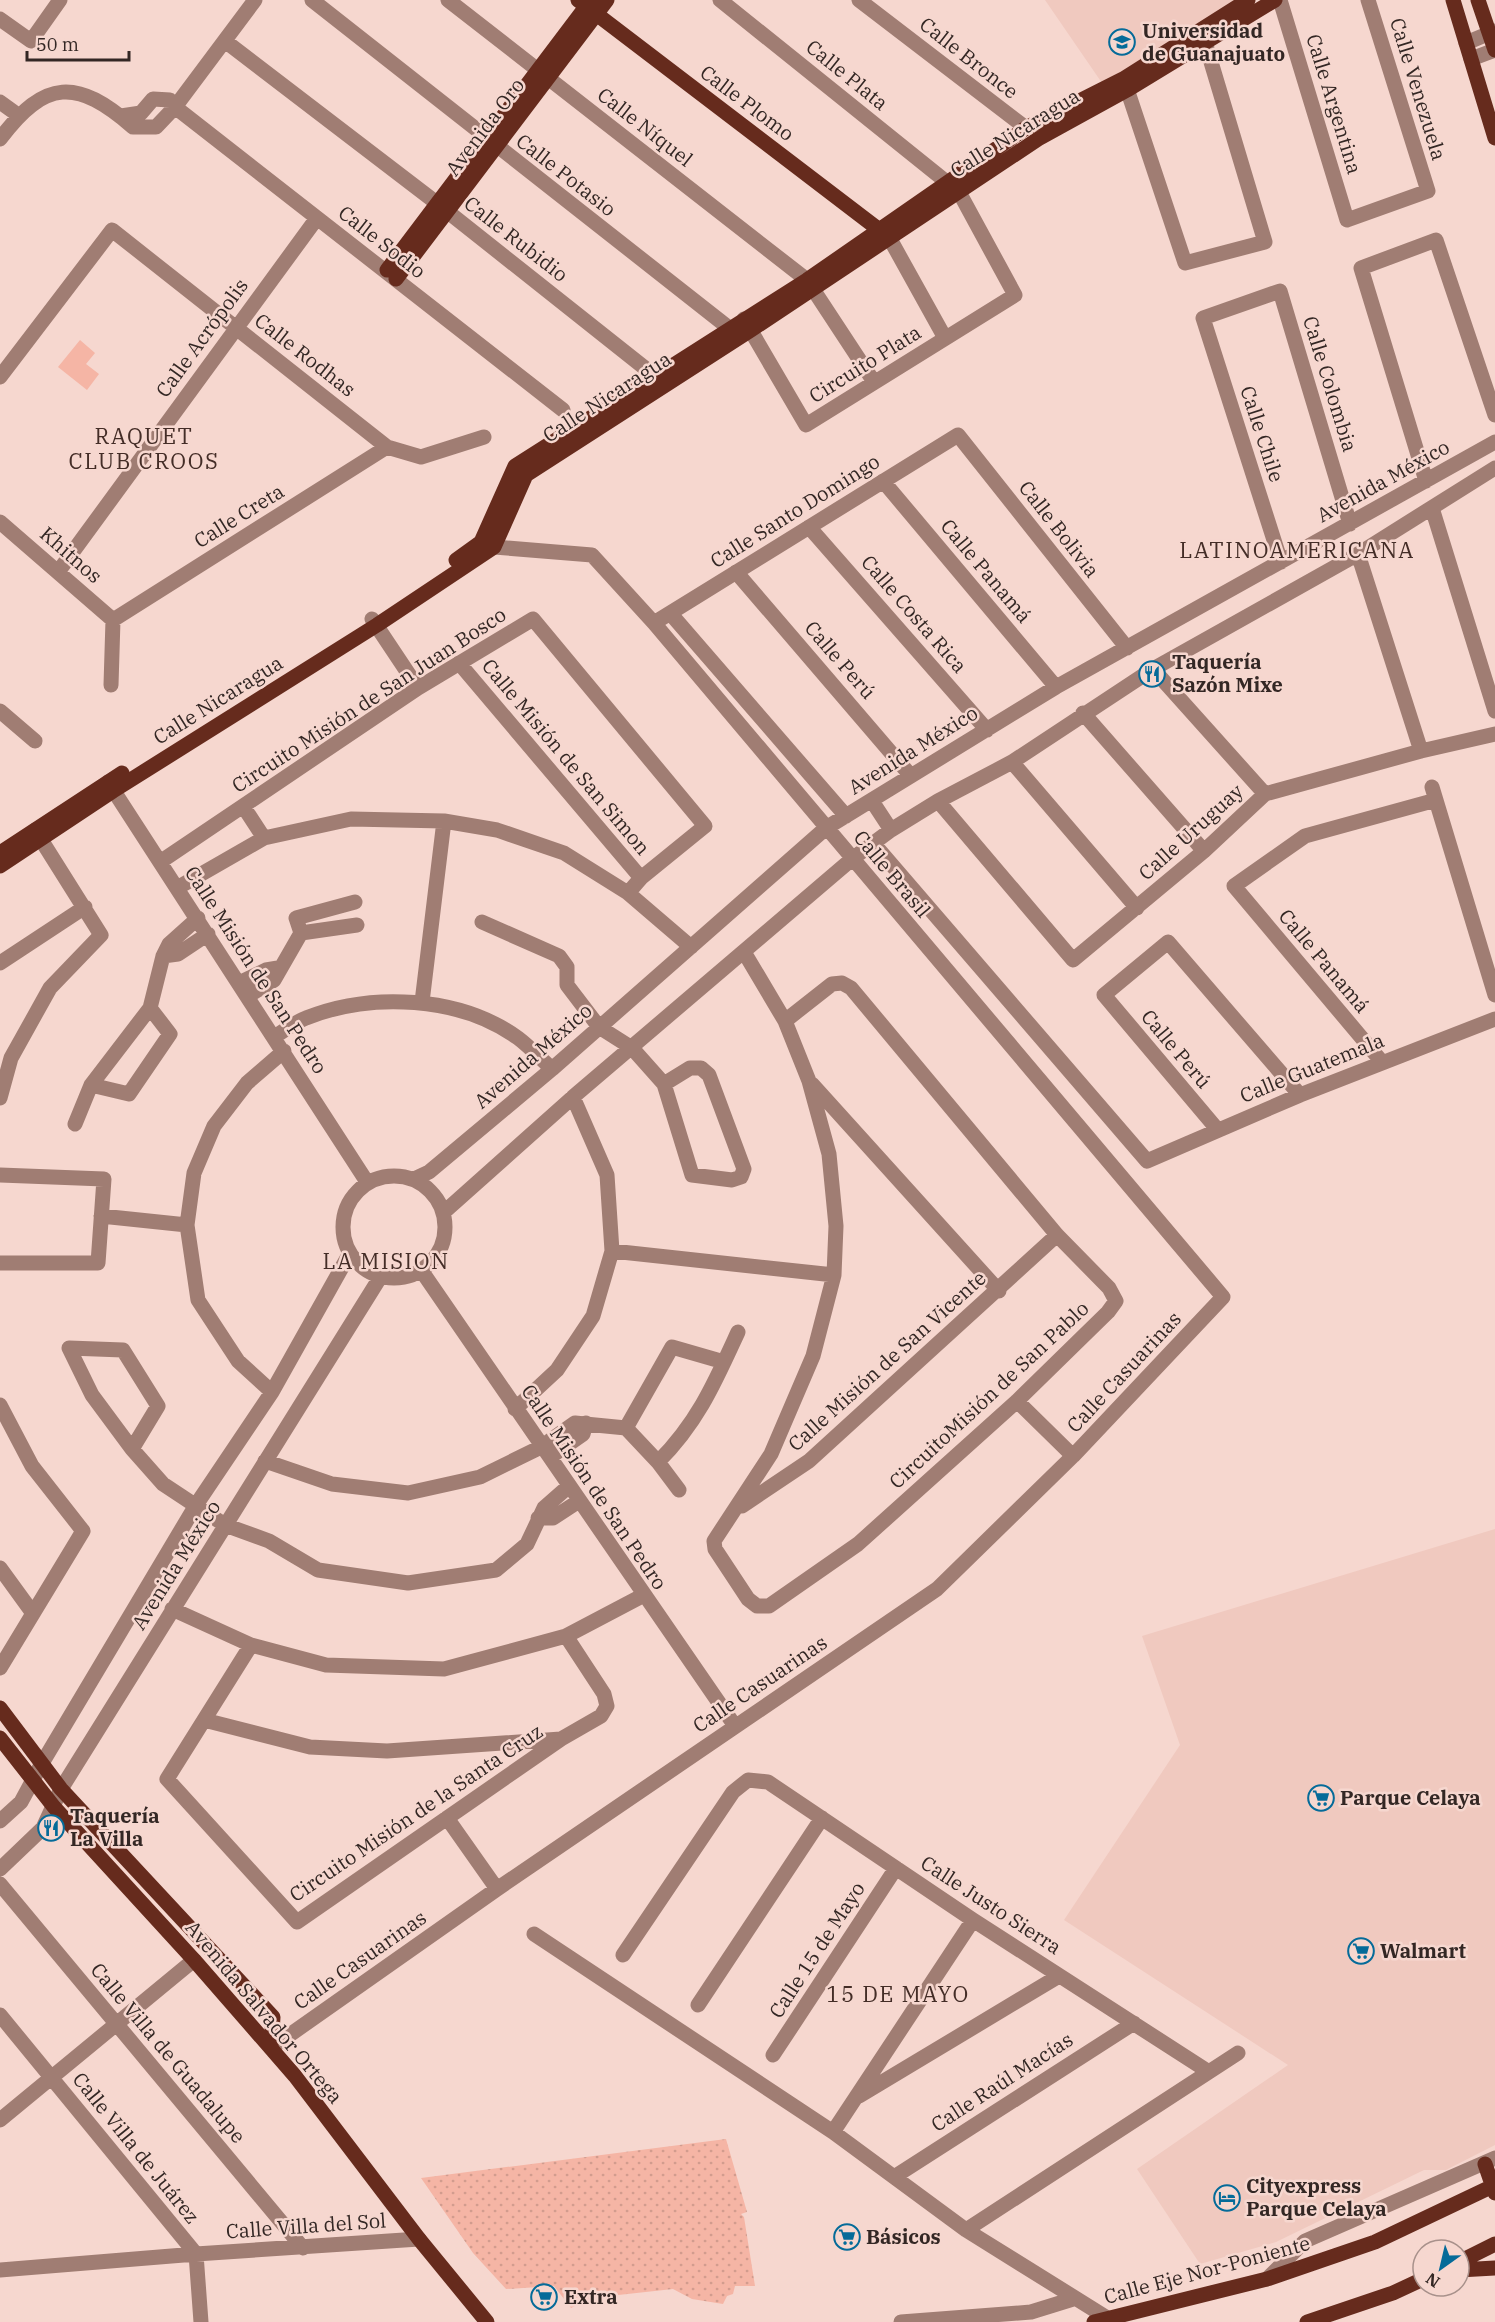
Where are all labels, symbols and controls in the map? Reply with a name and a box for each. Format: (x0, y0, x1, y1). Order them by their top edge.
street label: Calle Bronce (914, 11, 1024, 105)
street label: Calle Venezuela (1384, 14, 1453, 163)
place label: Universidad de Guanajuato (1142, 17, 1285, 67)
scale bar (27, 24, 129, 62)
school or university icon: Universidad de Guanajuato (1107, 27, 1137, 57)
street label: Calle Argentina (1300, 31, 1369, 177)
text: 50 m (36, 33, 79, 56)
street label: Calle Plata (801, 33, 894, 116)
street label: Calle Plomo (695, 58, 800, 147)
street label: Avenida Oro (439, 72, 530, 181)
street label: Calle Níquel (592, 81, 699, 172)
street label: Calle Nicaragua (945, 82, 1085, 183)
street label: Calle Potasio (511, 127, 622, 222)
street label: Calle Rubidio (459, 190, 574, 288)
street label: Calle Sodio (333, 199, 432, 284)
street label: Calle Acrópolis (149, 273, 254, 403)
street label: Calle Rodhas (249, 307, 361, 402)
street label: Calle Colombia (1297, 313, 1364, 455)
street label: Circuito Plata (804, 318, 926, 409)
street label: Calle Nicaragua (537, 345, 676, 448)
street label: Calle Chile (1234, 382, 1291, 485)
district label: RAQUET CLUB CROOS (68, 421, 220, 475)
street label: Avenida México (1311, 433, 1454, 528)
street label: Calle Santo Domingo (705, 447, 885, 574)
street label: Calle Bolivia (1013, 475, 1106, 583)
street label: Calle Creta (189, 477, 289, 554)
street label: Calle Panamá (935, 513, 1038, 628)
street label: Khitnos (35, 520, 108, 589)
district label: LATINOAMERICANA (1179, 535, 1415, 564)
street label: Calle Costa Rica (856, 549, 973, 679)
street label: Circuito Misión de San Juan Bosco (226, 601, 511, 799)
street label: Calle Perú (799, 615, 882, 705)
place label: Taquería Sazón Mixe (1172, 648, 1283, 698)
street label: Calle Nicaragua (148, 649, 288, 750)
street label: Calle Misión de San Simon (476, 653, 657, 861)
restaurant icon: Taquería Sazón Mixe (1137, 659, 1167, 689)
street label: Avenida México (843, 699, 983, 800)
street label: Calle Uruguay (1133, 777, 1249, 886)
street label: Calle Brasil (848, 824, 937, 923)
street label: Calle Misión de San Pedro (179, 861, 334, 1079)
street label: Calle Panamá (1273, 903, 1376, 1018)
street label: Avenida México (468, 997, 597, 1114)
street label: Calle Perú (1135, 1003, 1217, 1094)
street label: Calle Guatemala (1236, 1026, 1388, 1109)
district label: LA MISION (322, 1246, 450, 1275)
street label: Calle Misión de San Vicente (782, 1264, 991, 1457)
street label: CircuitoMisión de San Pablo (883, 1295, 1094, 1494)
street label: Calle Casuarinas (1060, 1305, 1187, 1438)
street label: Calle Misión de San Pedro (515, 1379, 673, 1595)
street label: Avenida México (125, 1495, 226, 1635)
street label: Calle Casuarinas (687, 1629, 832, 1739)
street label: Circuito Misión de la Santa Cruz (284, 1717, 548, 1908)
supermarket icon: Parque Celaya (1306, 1783, 1336, 1813)
place label: Parque Celaya (1340, 1784, 1481, 1811)
place label: Taquería La Villa (70, 1802, 160, 1852)
restaurant icon: Taquería La Villa (36, 1813, 66, 1843)
street label: Calle Justo Sierra (916, 1849, 1067, 1960)
street label: Calle 15 de Mayo (762, 1876, 871, 2023)
street label: Calle Casuarinas (288, 1904, 432, 2016)
street label: Avenida Salvador Ortega (180, 1914, 349, 2109)
supermarket icon: Walmart (1346, 1936, 1376, 1966)
place label: Walmart (1380, 1937, 1467, 1964)
street label: Calle Villa de Guadalupe (85, 1957, 252, 2149)
district label: 15 DE MAYO (826, 1979, 970, 2008)
street label: Calle Raúl Macías (926, 2026, 1078, 2138)
street label: Calle Villa de Juárez (67, 2066, 206, 2229)
place label: Cityexpress Parque Celaya (1246, 2172, 1387, 2222)
hotel icon: Cityexpress Parque Celaya (1212, 2183, 1242, 2213)
street label: Calle Villa del Sol (225, 2206, 387, 2245)
supermarket icon: Básicos (832, 2222, 862, 2252)
place label: Básicos (866, 2223, 941, 2250)
street label: Calle Eje Nor-Poniente (1101, 2229, 1313, 2310)
north arrow (1411, 2238, 1471, 2298)
text: N (1422, 2269, 1443, 2292)
supermarket icon: Extra (529, 2282, 559, 2312)
place label: Extra (564, 2283, 618, 2310)

